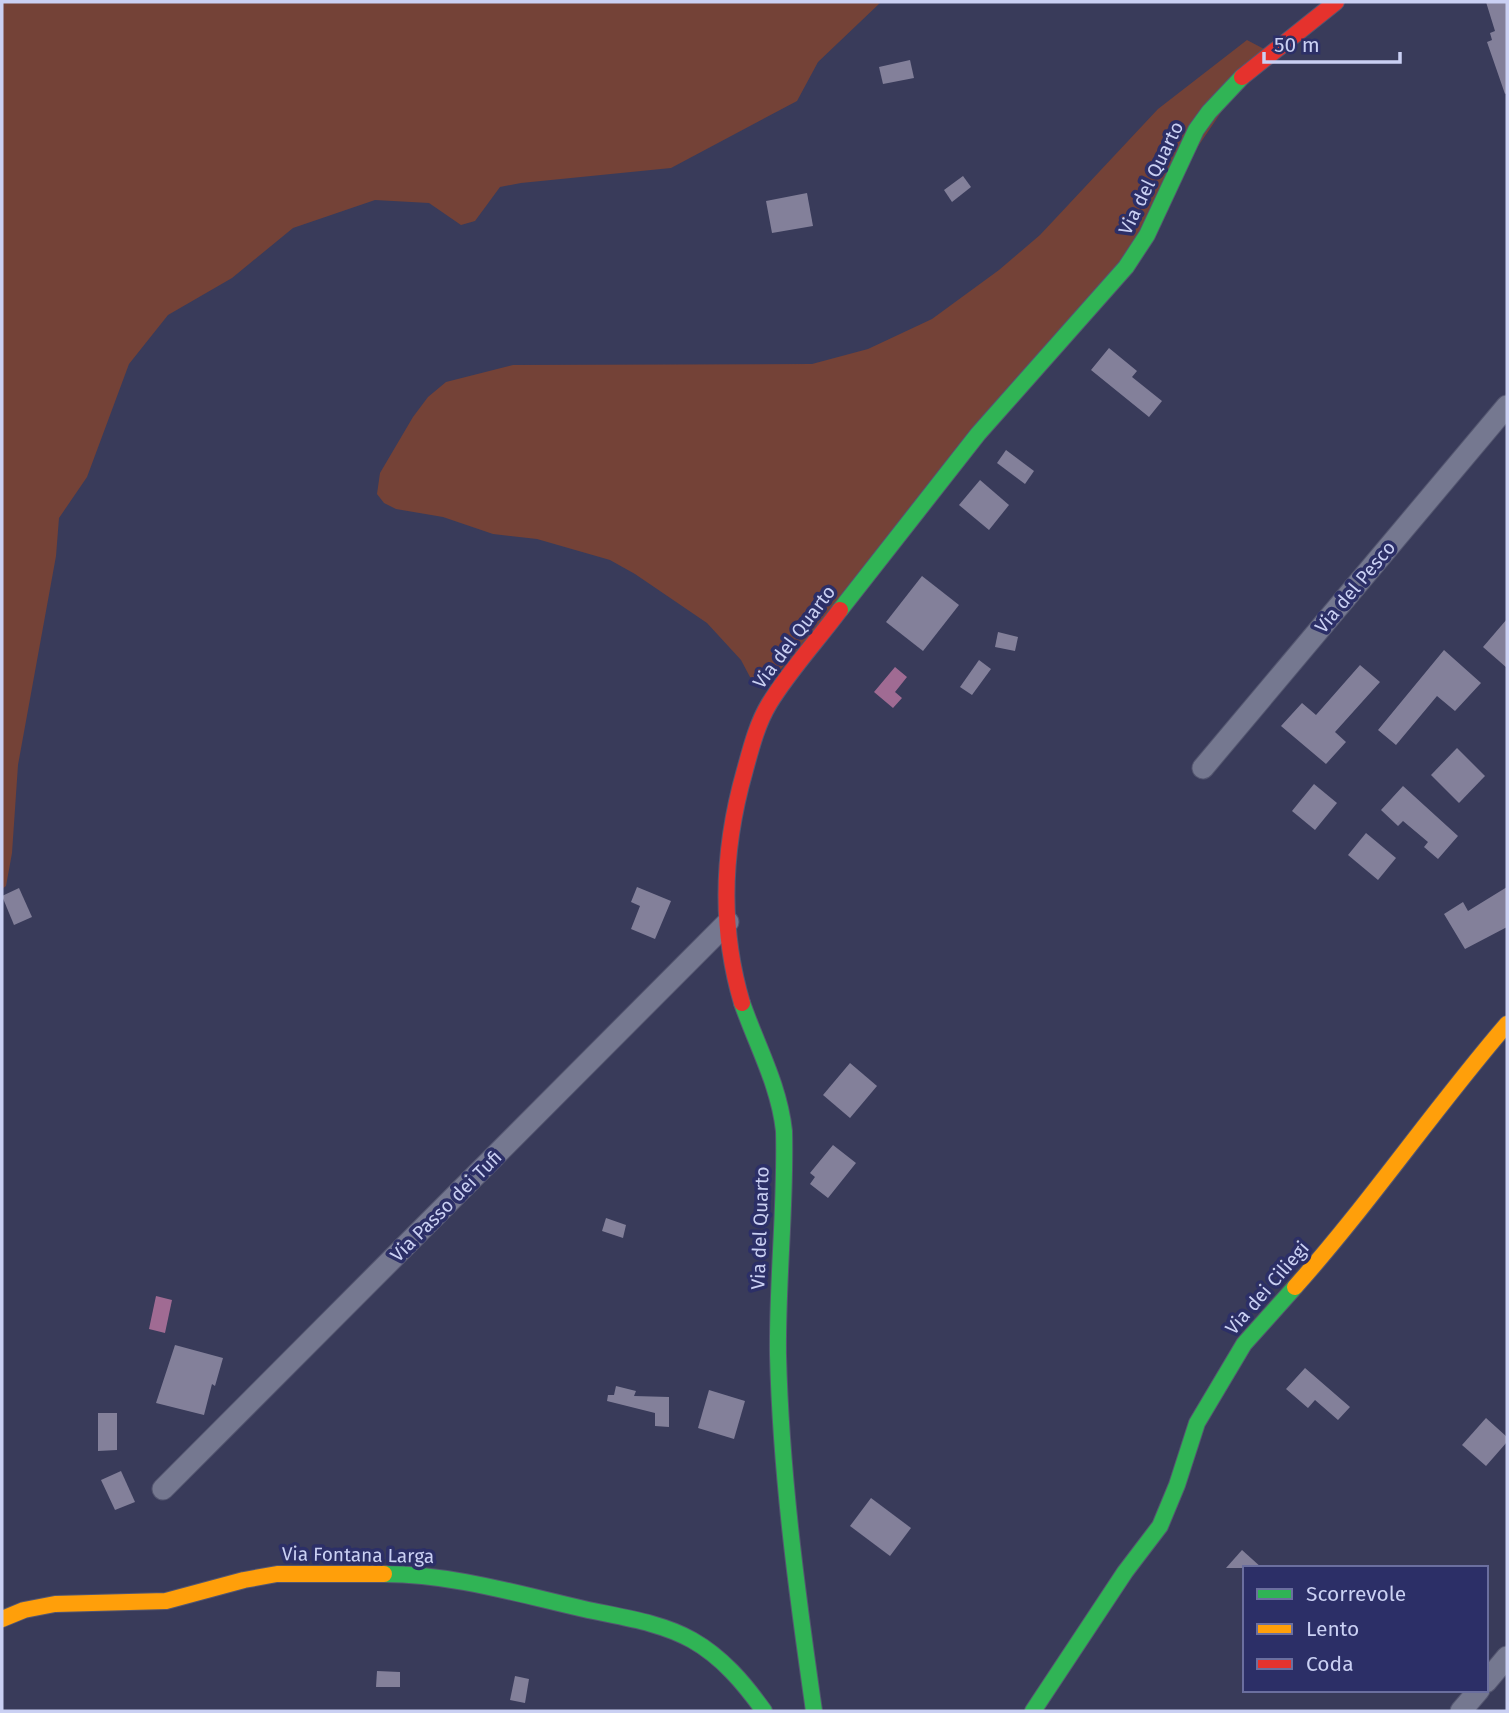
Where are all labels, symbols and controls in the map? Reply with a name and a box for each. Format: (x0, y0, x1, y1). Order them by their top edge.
scale bar (1264, 21, 1400, 65)
text: 50 m (1274, 32, 1320, 58)
street label: Via del Quarto (1114, 118, 1188, 238)
street label: Via del Pesco (1310, 536, 1400, 638)
street label: Via del Quarto (748, 581, 840, 693)
street label: Via Passo dei Tufi (385, 1145, 507, 1267)
street label: Via del Quarto (746, 1166, 774, 1290)
street label: Via dei Ciliegi (1220, 1237, 1314, 1339)
street label: Via Fontana Larga (282, 1542, 434, 1568)
legend (1243, 1566, 1488, 1692)
text: Scorrevole (1306, 1581, 1406, 1607)
text: Lento (1306, 1616, 1359, 1642)
text: Coda (1306, 1651, 1354, 1677)

